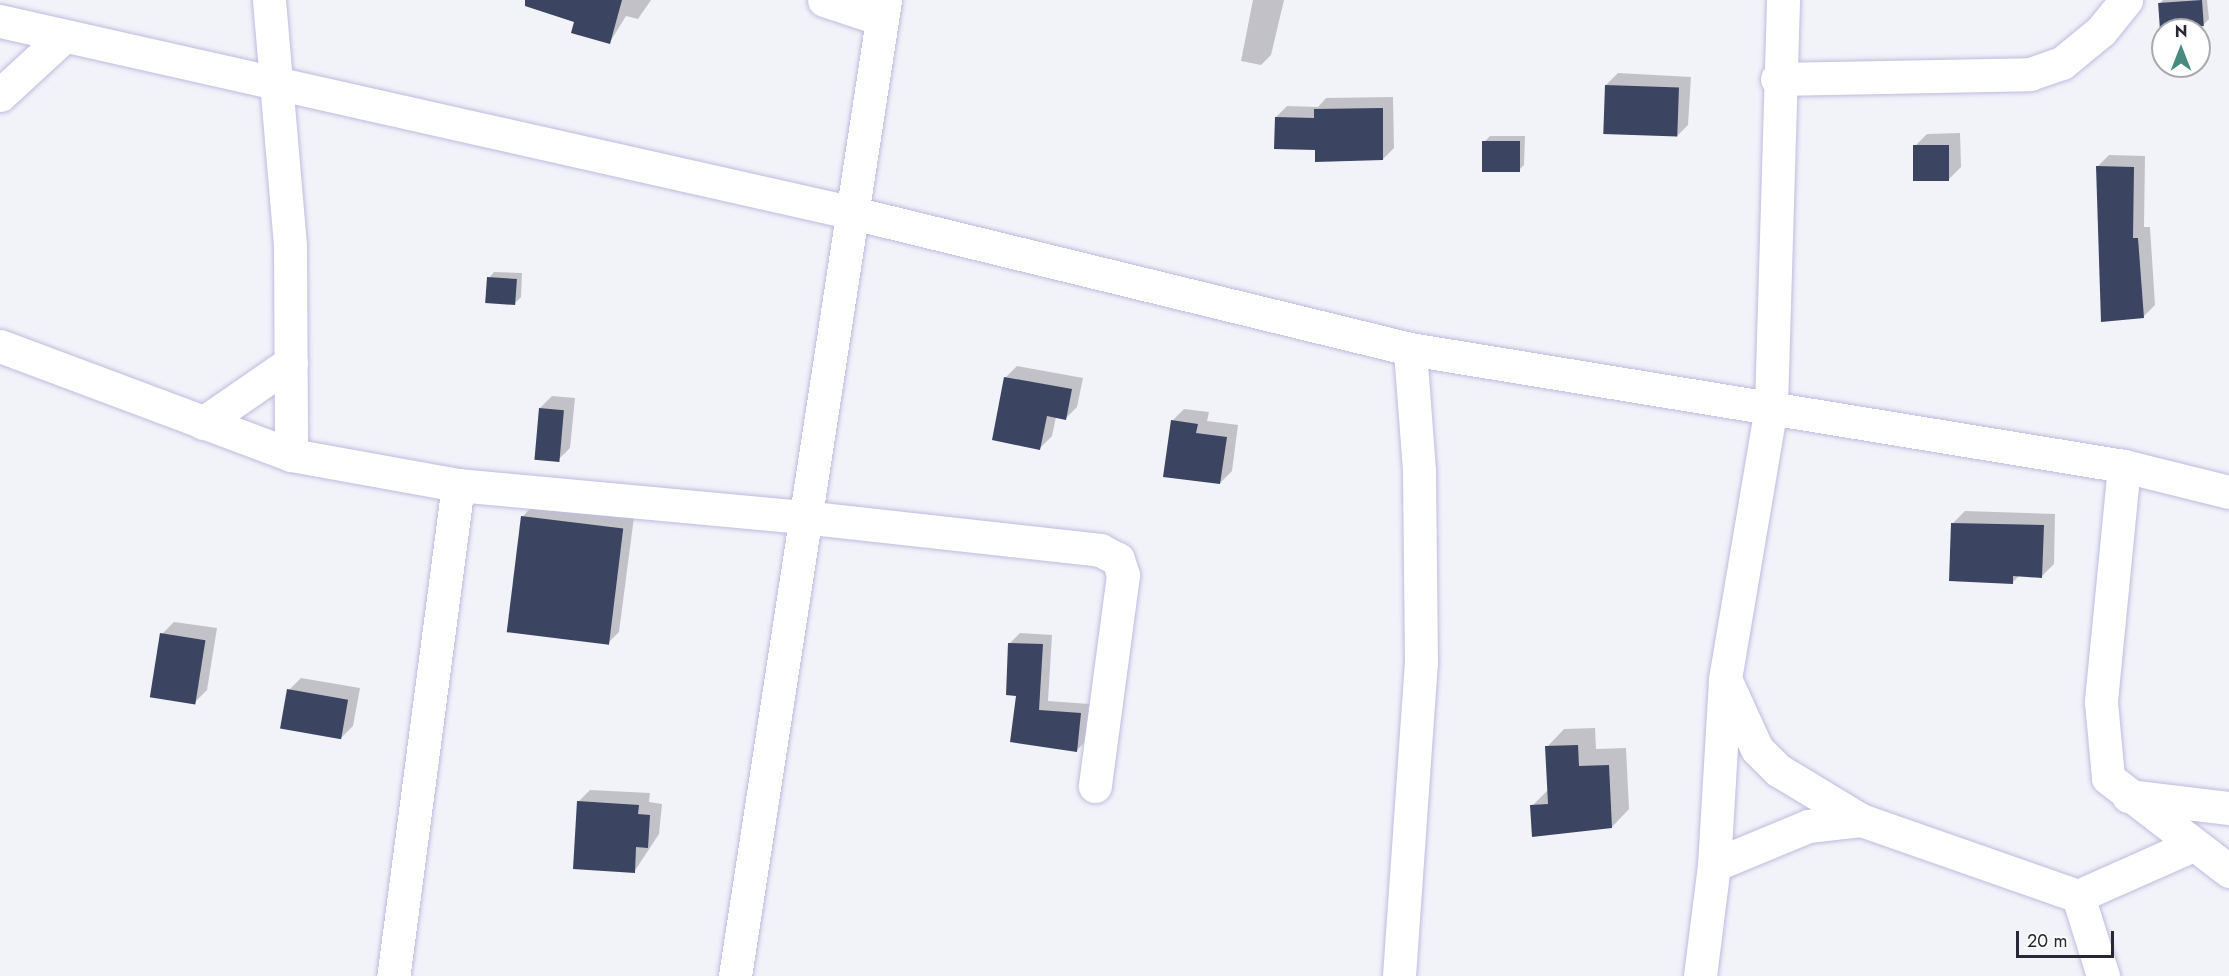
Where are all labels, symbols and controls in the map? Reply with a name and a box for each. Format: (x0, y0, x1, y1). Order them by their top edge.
north arrow (2151, 18, 2211, 78)
text: N (2175, 20, 2187, 43)
scale bar (2019, 919, 2116, 957)
text: 20 m (2027, 928, 2067, 954)

